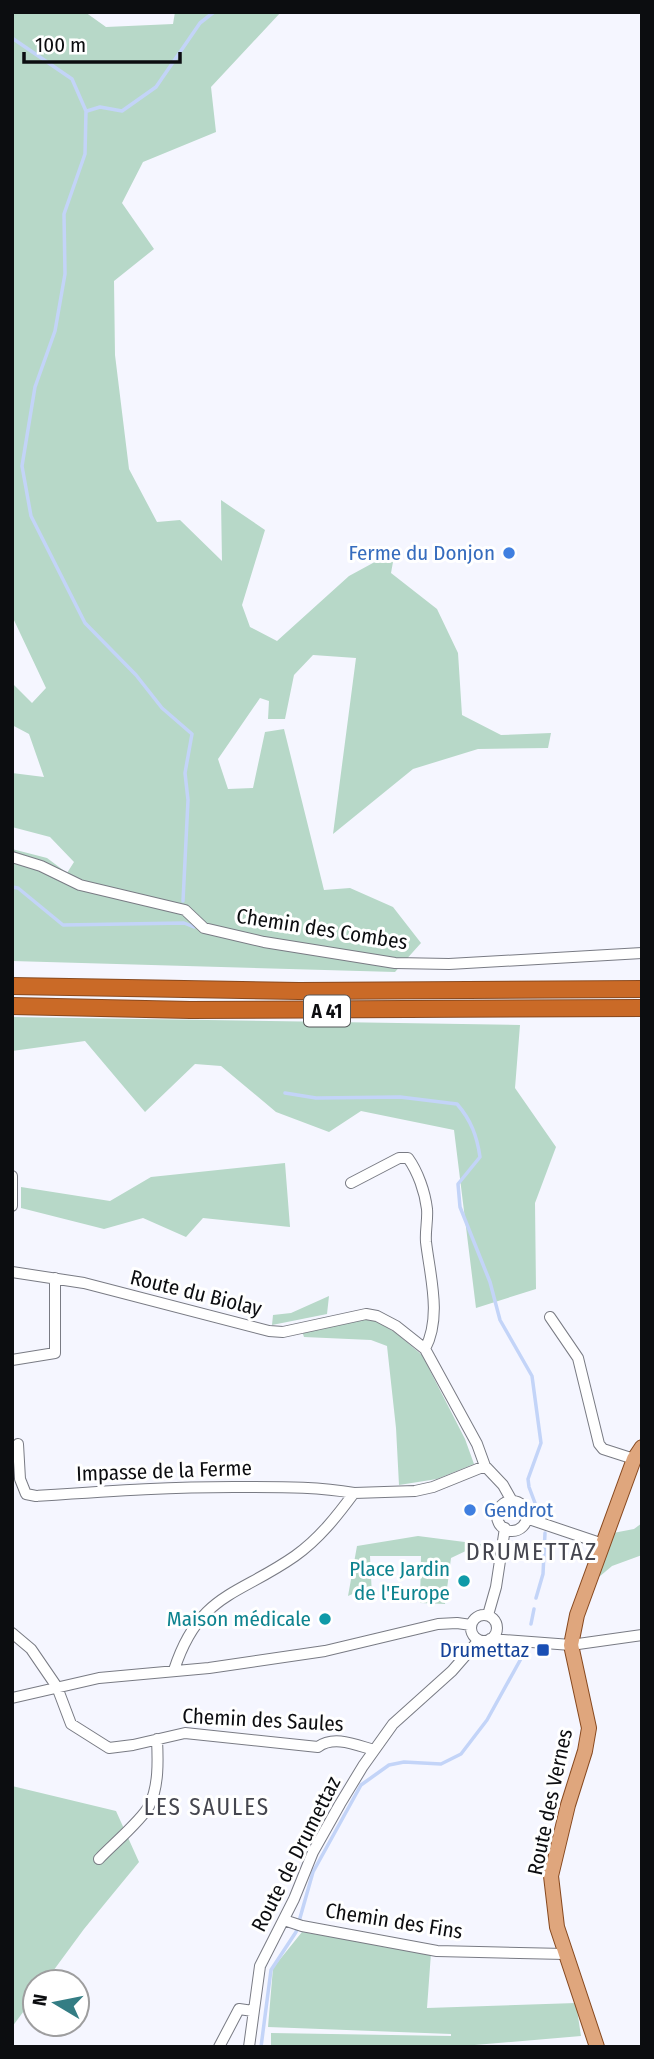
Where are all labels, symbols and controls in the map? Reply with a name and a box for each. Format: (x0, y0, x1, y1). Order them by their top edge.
scale bar (24, 21, 180, 65)
text: 100 m (35, 32, 86, 58)
place label: Ferme du Donjon (348, 540, 495, 566)
marker: Ferme du Donjon (501, 545, 517, 561)
street label: Chemin des Combes (235, 903, 409, 955)
road number: A 41 (304, 995, 350, 1026)
street label: Route du Biolay (127, 1264, 265, 1322)
street label: Impasse de la Ferme (76, 1455, 252, 1487)
place label: Gendrot (484, 1497, 554, 1523)
marker: Gendrot (462, 1502, 478, 1518)
district label: DRUMETTAZ (466, 1538, 598, 1566)
place label: Place Jardin de l'Europe (349, 1556, 450, 1606)
marker: Place Jardin de l'Europe (456, 1573, 472, 1589)
place label: Maison médicale (167, 1606, 311, 1632)
marker: Maison médicale (317, 1611, 333, 1627)
place label: Drumettaz (440, 1637, 529, 1663)
marker: Drumettaz (535, 1642, 551, 1658)
street label: Chemin des Saules (182, 1703, 344, 1737)
street label: Route des Vernes (522, 1726, 578, 1877)
street label: Route de Drumettaz (246, 1772, 346, 1936)
district label: LES SAULES (144, 1793, 270, 1821)
street label: Chemin des Fins (323, 1897, 465, 1945)
north arrow (21, 1968, 91, 2038)
text: N (27, 1993, 52, 2008)

